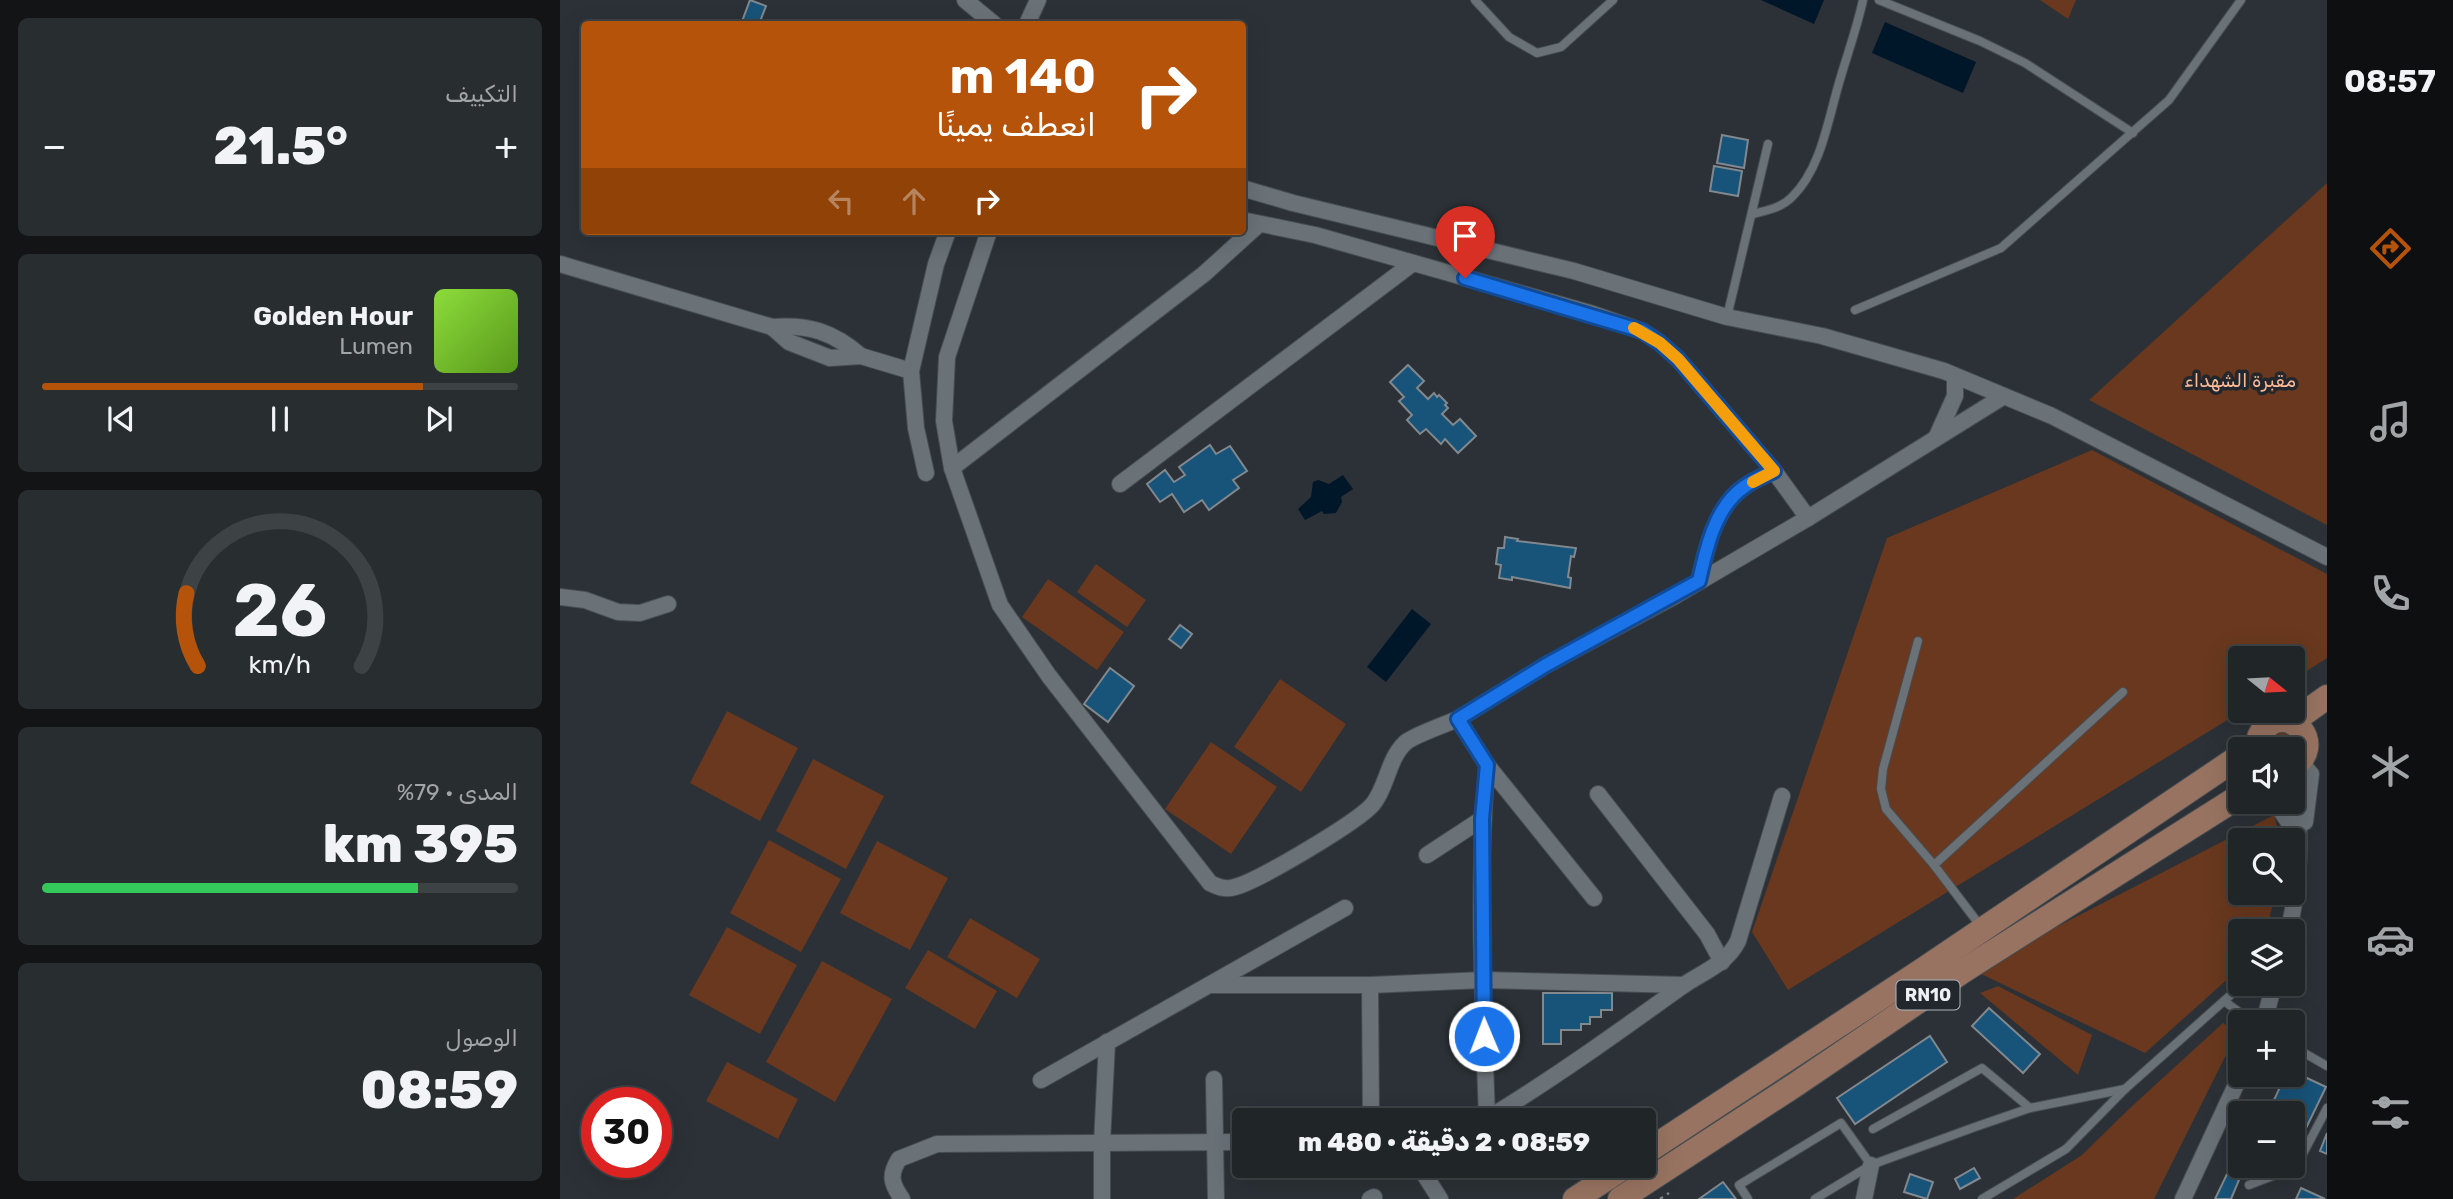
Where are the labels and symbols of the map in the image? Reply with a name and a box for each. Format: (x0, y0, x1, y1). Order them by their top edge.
pin (1435, 206, 1495, 278)
park label: مقبرة الشهداء (2184, 369, 2296, 392)
north arrow (2228, 646, 2305, 723)
road number: RN10 (1896, 980, 1960, 1010)
position arrow (1447, 999, 1521, 1073)
speed limit sign: 30 (581, 1087, 672, 1178)

